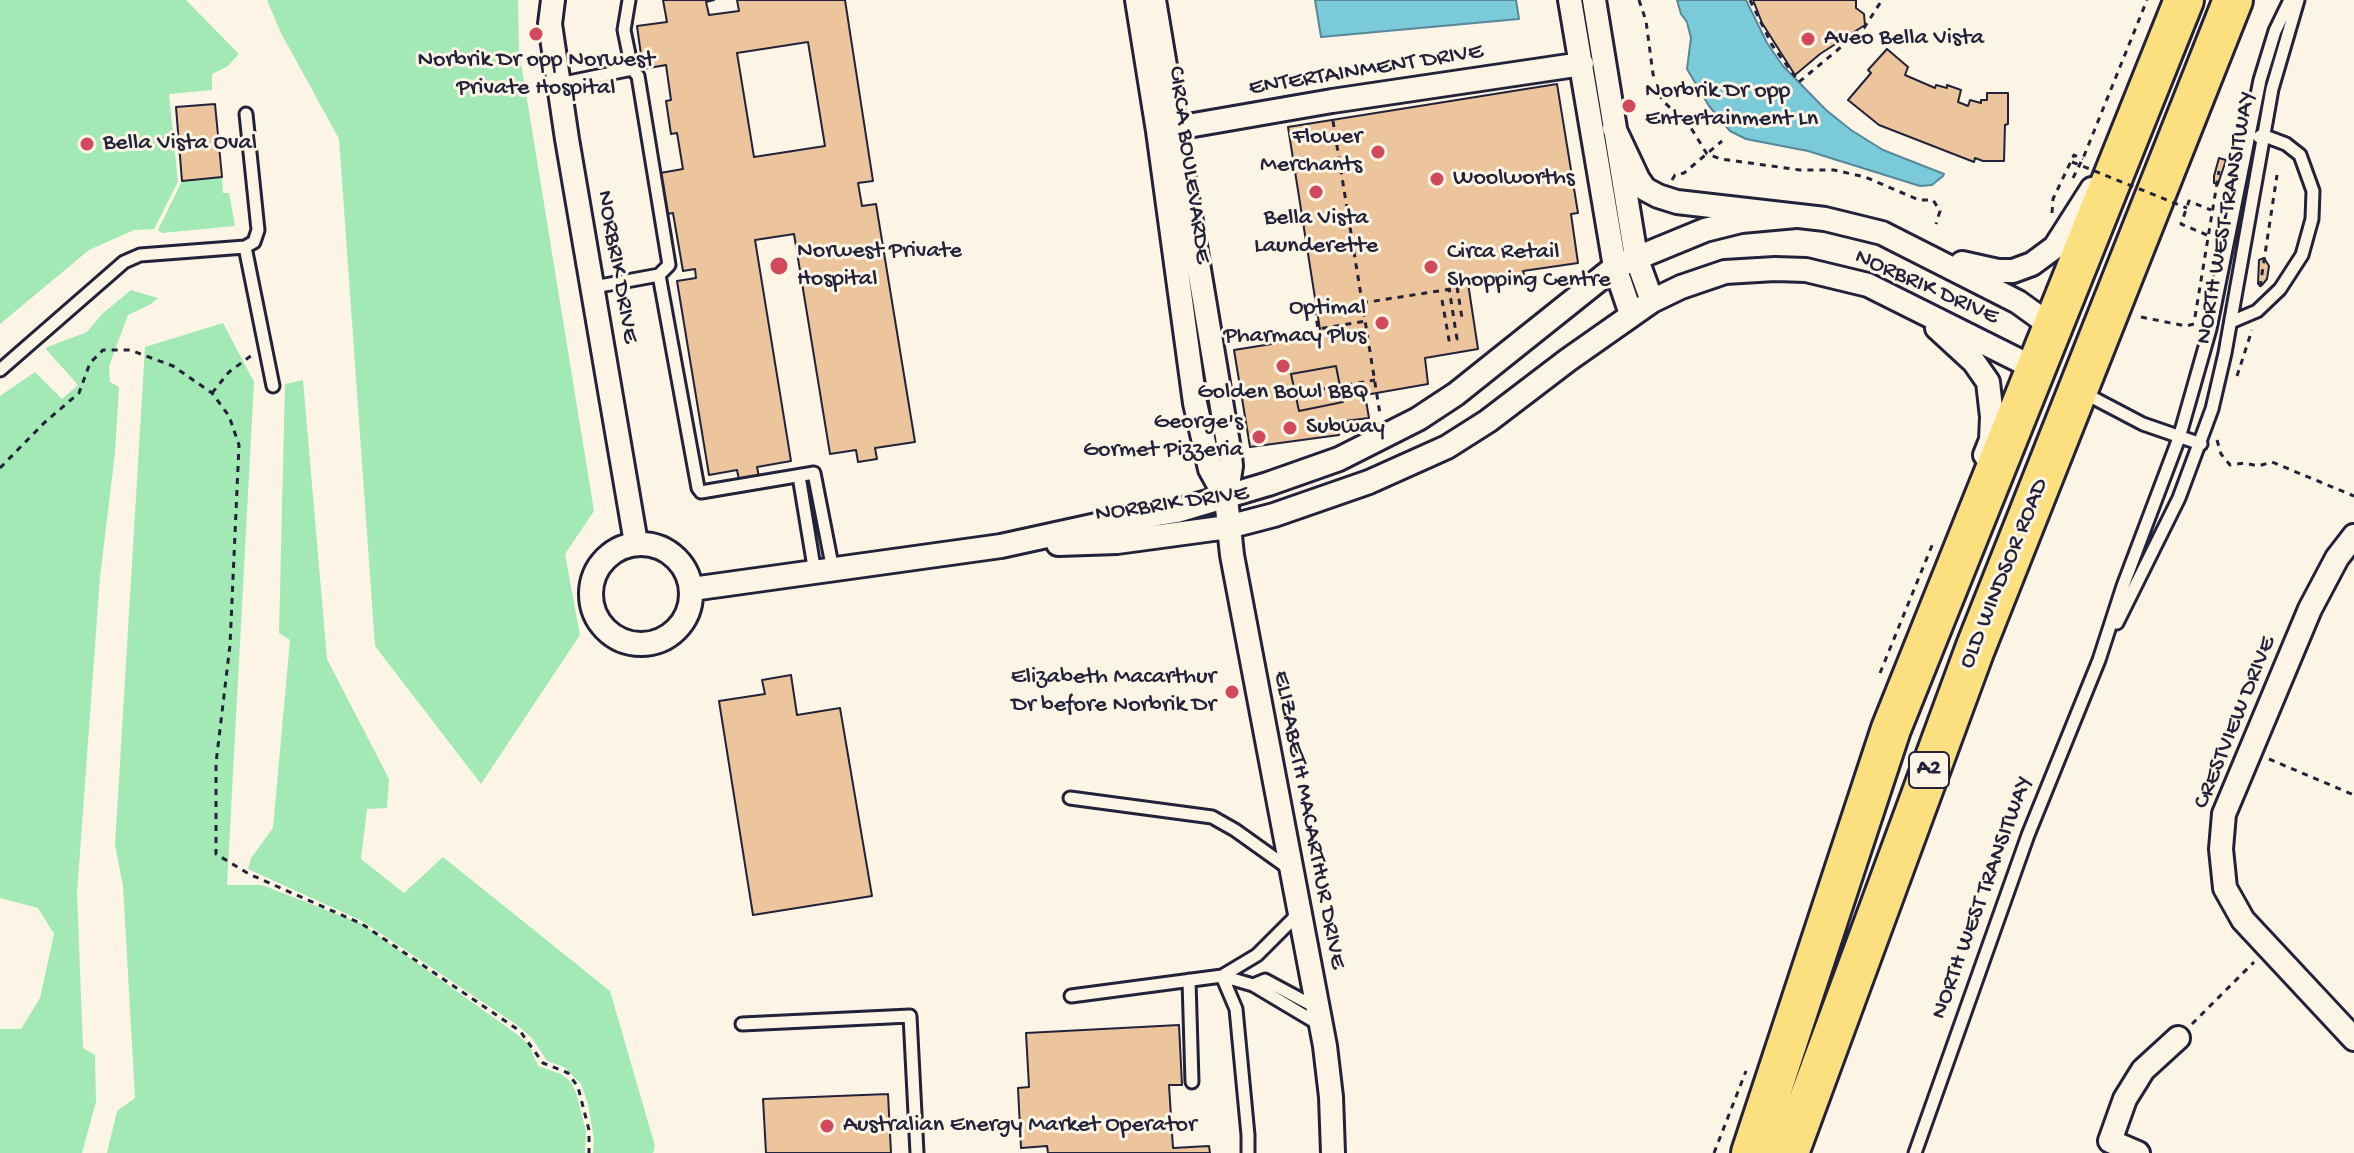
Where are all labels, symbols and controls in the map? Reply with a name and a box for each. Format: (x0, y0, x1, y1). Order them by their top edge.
marker: Norbrik Dr opp Norwest Private Hospital (527, 25, 545, 43)
place label: Aveo Bella Vista (1824, 25, 1984, 53)
marker: Aveo Bella Vista (1799, 30, 1817, 48)
street label: ENTERTAINMENT DRIVE (1247, 38, 1485, 104)
place label: Norbrik Dr opp Norwest Private Hospital (417, 47, 655, 103)
street label: CIRCA BOULEVARDE (1160, 64, 1216, 266)
place label: Norbrik Dr opp Entertainment Ln (1645, 78, 1818, 134)
street label: NORTH WEST TRANSITWAY (2191, 89, 2263, 347)
marker: Norbrik Dr opp Entertainment Ln (1620, 97, 1638, 115)
place label: Flower Merchants (1260, 124, 1362, 180)
place label: Bella Vista Oval (103, 130, 257, 158)
marker: Bella Vista Oval (78, 135, 96, 153)
marker: Flower Merchants (1369, 143, 1387, 161)
place label: Woolworths (1453, 165, 1575, 193)
marker: Woolworths (1428, 170, 1446, 188)
marker: Bella Vista Launderette (1307, 183, 1325, 201)
street label: NORBRIK DRIVE (588, 188, 644, 346)
place label: Bella Vista Launderette (1254, 205, 1378, 261)
place label: Norwest Private Hospital (797, 238, 962, 294)
place label: Circa Retail Shopping Centre (1447, 239, 1611, 295)
street label: NORBRIK DRIVE (1850, 243, 2002, 333)
marker: Norwest Private Hospital (768, 255, 790, 277)
marker: Circa Retail Shopping Centre (1422, 258, 1440, 276)
place label: Optimal Pharmacy Plus (1223, 295, 1366, 351)
marker: Optimal Pharmacy Plus (1373, 314, 1391, 332)
marker: Golden Bowl BBQ (1274, 357, 1292, 375)
place label: Golden Bowl BBQ (1197, 379, 1369, 407)
place label: George's Gormet Pizzeria (1083, 409, 1243, 465)
place label: Subway (1306, 414, 1385, 442)
marker: Subway (1281, 419, 1299, 437)
marker: George's Gormet Pizzeria (1250, 428, 1268, 446)
street label: OLD WINDSOR ROAD (1954, 475, 2056, 673)
street label: NORBRIK DRIVE (1094, 480, 1250, 530)
street label: CRESTVIEW DRIVE (2188, 633, 2284, 813)
place label: Elizabeth Macarthur Dr before Norbrik Dr (1011, 664, 1216, 720)
street label: ELIZABETH MACARTHUR DRIVE (1265, 669, 1351, 971)
marker: Elizabeth Macarthur Dr before Norbrik Dr (1223, 683, 1241, 701)
road number: A2 (1909, 752, 1949, 788)
street label: NORTH WEST TRANSITWAY (1926, 773, 2040, 1023)
place label: Australian Energy Market Operator (843, 1112, 1196, 1140)
marker: Australian Energy Market Operator (818, 1117, 836, 1135)

